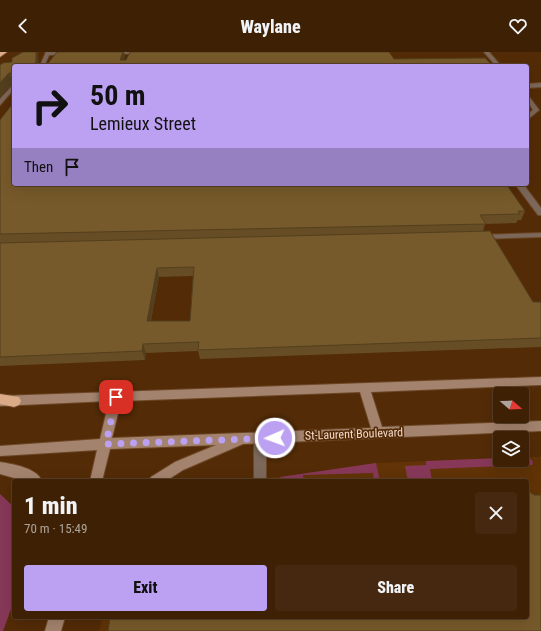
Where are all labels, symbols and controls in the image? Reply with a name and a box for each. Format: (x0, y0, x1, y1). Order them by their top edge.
icon: back (12, 15, 34, 37)
icon: heart (507, 15, 529, 37)
text: Waylane (240, 16, 301, 37)
text: 50 m (90, 79, 146, 112)
icon: right (24, 80, 76, 132)
text: Lemieux Street (90, 113, 196, 134)
icon: arrive (61, 156, 83, 178)
text: Then (24, 158, 53, 176)
pin (99, 380, 133, 414)
icon: arrive (105, 386, 127, 408)
north arrow (493, 387, 529, 423)
map controls (493, 387, 529, 467)
position arrow (254, 417, 296, 459)
street label: St-Laurent Boulevard (305, 425, 403, 443)
button: layers (493, 431, 529, 467)
text: 1 min (24, 492, 78, 520)
button: close (475, 492, 517, 534)
text: 70 m · 15:49 (24, 521, 87, 536)
button: Exit (24, 565, 267, 611)
button: Share (275, 565, 517, 611)

